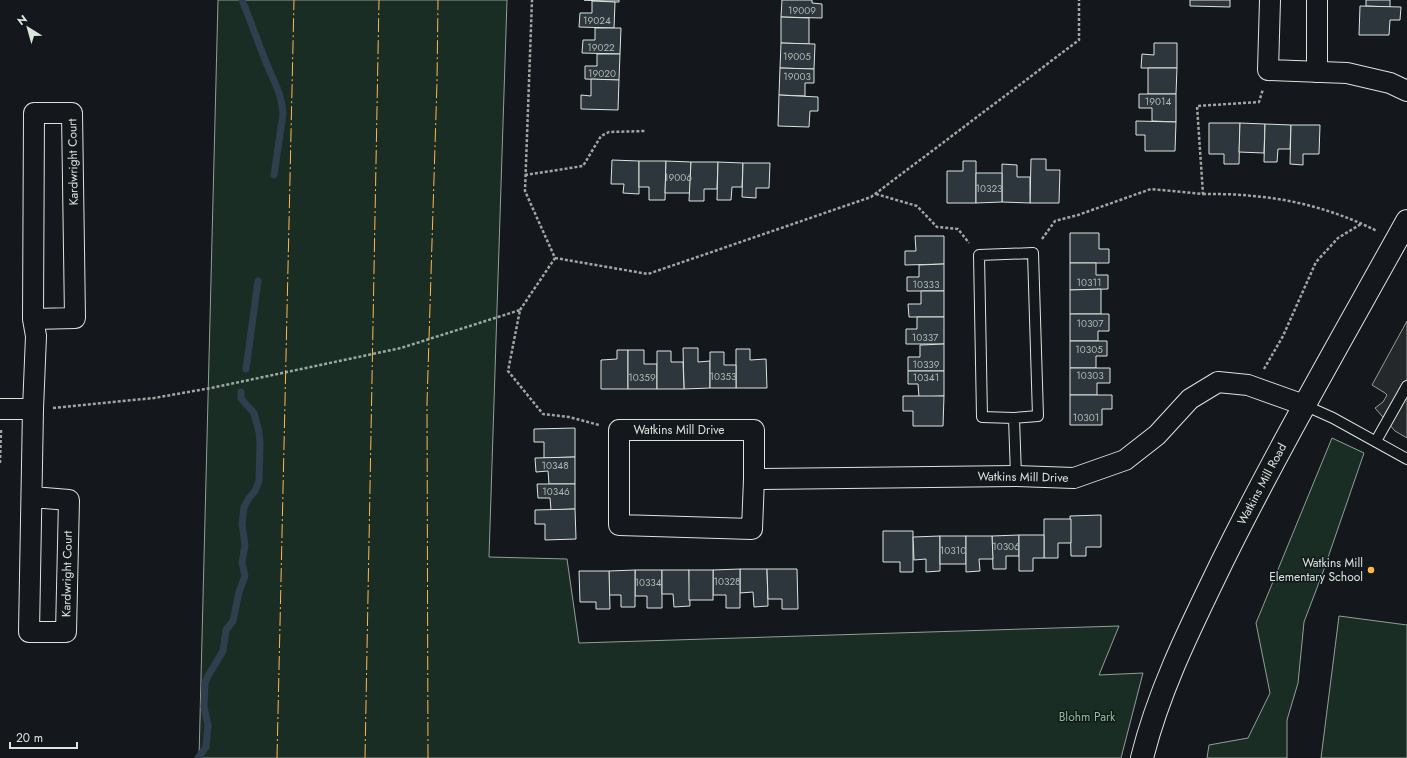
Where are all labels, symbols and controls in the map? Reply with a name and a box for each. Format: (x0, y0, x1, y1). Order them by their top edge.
house number: 19009 (788, 3, 816, 18)
north arrow (8, 8, 48, 48)
text: N (14, 11, 30, 29)
house number: 19024 (583, 13, 611, 28)
house number: 19022 (587, 40, 615, 55)
house number: 19005 (783, 49, 811, 64)
house number: 19020 (588, 66, 616, 81)
house number: 19003 (783, 69, 811, 84)
house number: 19014 (1145, 94, 1171, 109)
street label: Kardwright Court (63, 118, 83, 205)
house number: 19006 (664, 170, 692, 185)
house number: 10323 (975, 181, 1003, 196)
house number: 10311 (1077, 275, 1101, 290)
house number: 10333 (913, 277, 940, 292)
house number: 10307 (1076, 316, 1104, 331)
house number: 10337 (912, 330, 939, 345)
house number: 10305 (1075, 342, 1103, 357)
house number: 10339 (912, 357, 940, 372)
house number: 10303 (1076, 368, 1104, 383)
house number: 10353 (709, 369, 737, 384)
house number: 10359 (628, 370, 656, 385)
house number: 10341 (913, 370, 939, 385)
house number: 10301 (1073, 410, 1099, 425)
street label: Watkins Mill Drive (633, 421, 725, 439)
street label: Watkins Mill Road (1233, 440, 1291, 528)
house number: 10348 (541, 458, 569, 473)
street label: Watkins Mill Drive (977, 467, 1069, 487)
house number: 10346 (542, 484, 570, 499)
street label: Kardwright Court (57, 530, 77, 617)
house number: 10306 (992, 539, 1020, 554)
house number: 10310 (940, 543, 966, 558)
place label: Watkins Mill Elementary School (1269, 554, 1363, 586)
marker: Watkins Mill Elementary School (1366, 565, 1376, 575)
house number: 10328 (713, 574, 741, 589)
house number: 10334 (634, 575, 662, 590)
park label: Blohm Park (1059, 708, 1116, 726)
scale bar (10, 724, 77, 750)
text: 20 m (16, 729, 43, 747)

